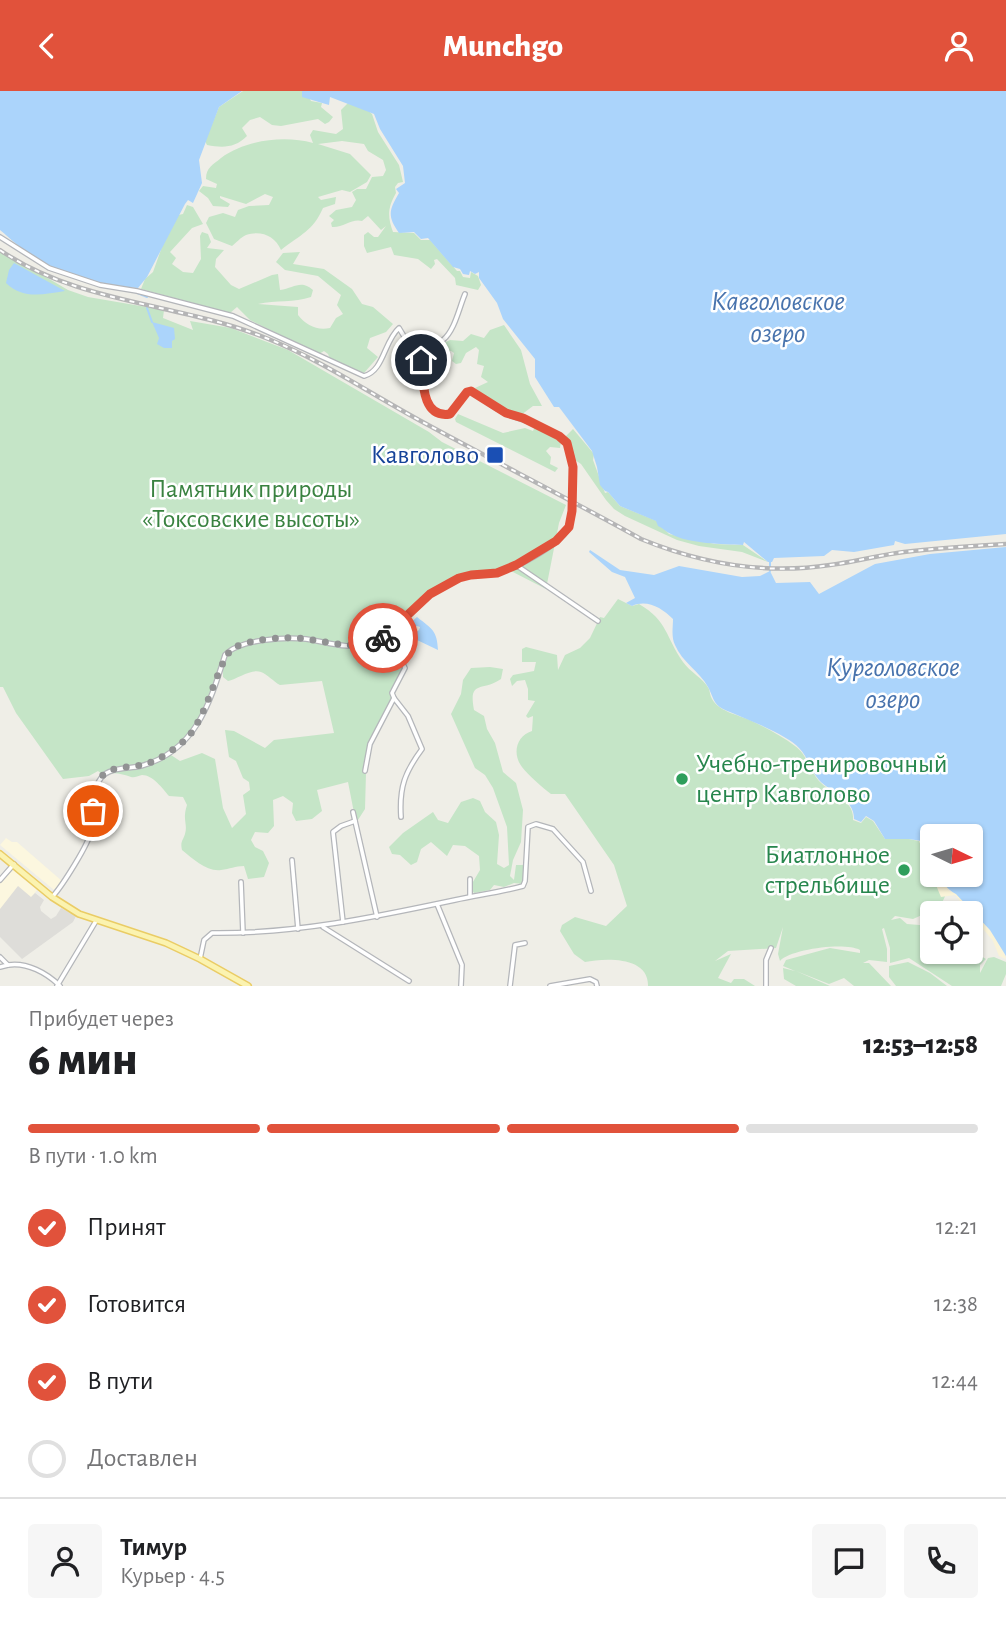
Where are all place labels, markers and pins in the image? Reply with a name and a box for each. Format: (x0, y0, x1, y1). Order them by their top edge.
pin (391, 330, 451, 390)
place label: Кавголово (371, 442, 479, 468)
marker: Кавголово (485, 445, 505, 465)
place label: Учебно-тренировочный центр Кавголово (696, 751, 948, 807)
marker: Учебно-тренировочный центр Кавголово (674, 771, 690, 787)
pin (63, 781, 123, 841)
place label: Биатлонное стрельбище (765, 842, 890, 898)
marker: Биатлонное стрельбище (896, 862, 912, 878)

